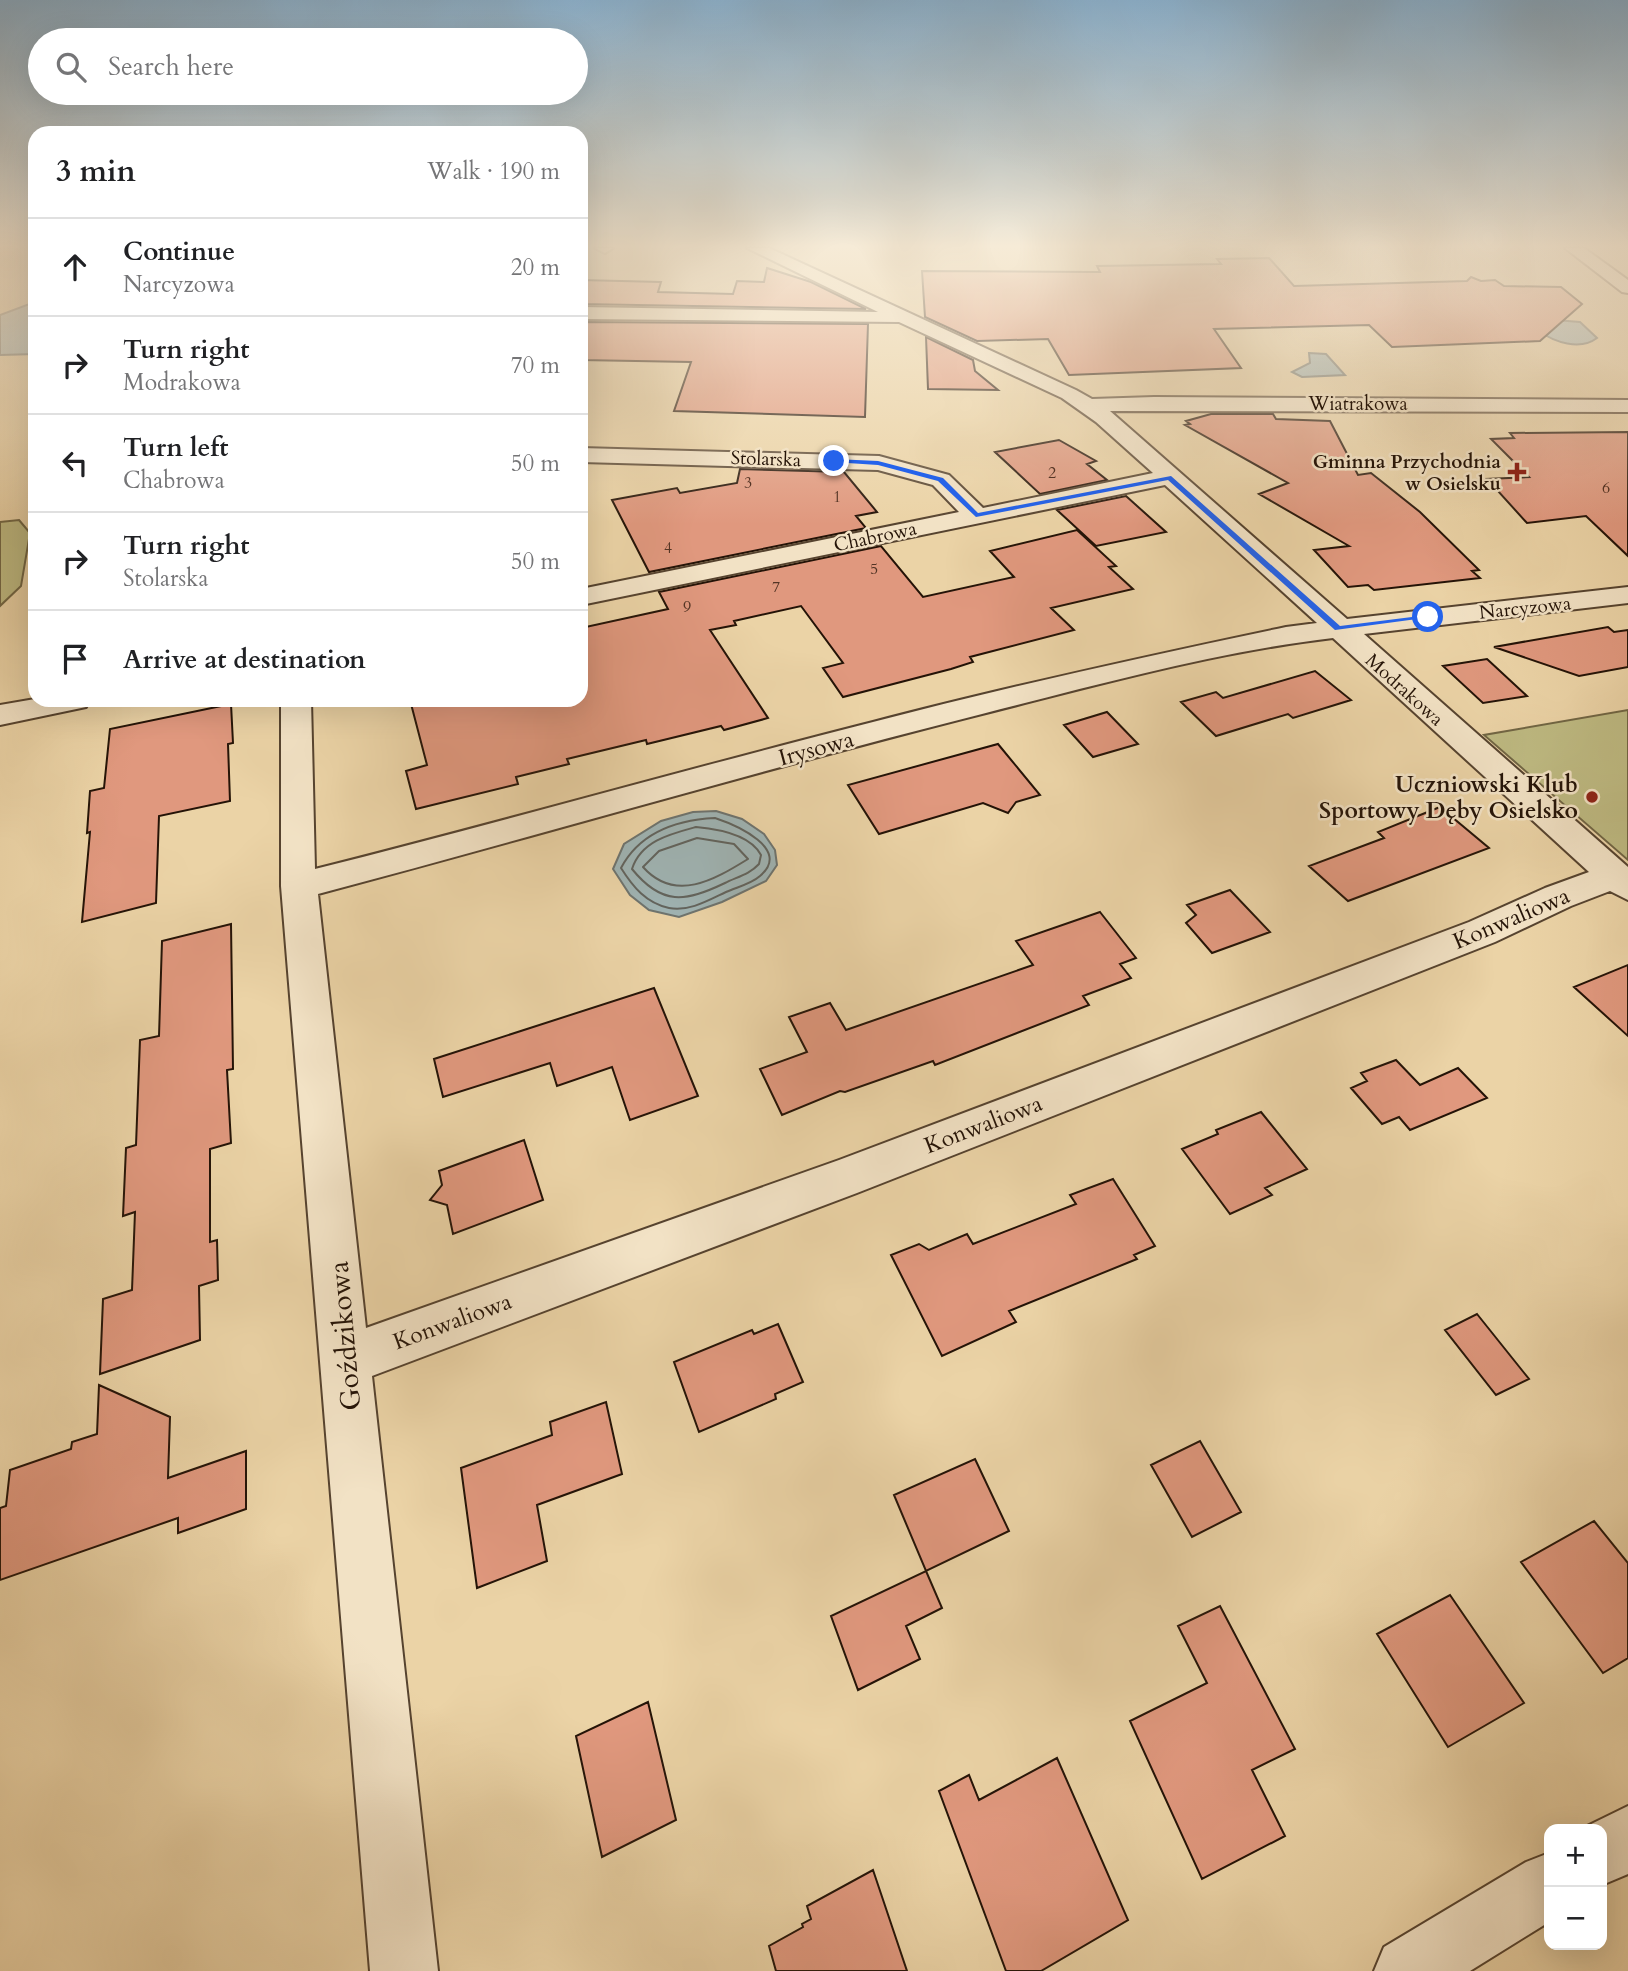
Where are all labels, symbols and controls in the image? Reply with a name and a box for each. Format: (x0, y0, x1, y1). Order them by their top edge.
search box (28, 28, 588, 105)
icon: search (52, 48, 90, 86)
text: Search here (108, 49, 234, 84)
text: 3 min (56, 151, 136, 192)
text: Walk · 190 m (427, 156, 560, 187)
text: Continue (123, 234, 235, 269)
icon: ahead (56, 248, 94, 286)
text: 20 m (511, 252, 560, 283)
text: Narcyzowa (123, 269, 235, 300)
text: Turn right (123, 332, 250, 367)
icon: right (56, 346, 94, 384)
text: 70 m (511, 350, 560, 381)
text: Modrakowa (123, 367, 241, 398)
street label: Wiatrakowa (1307, 391, 1408, 417)
text: Turn left (123, 430, 228, 465)
icon: left (56, 444, 94, 482)
street label: Stolarska (730, 445, 802, 473)
route end (818, 445, 849, 476)
text: 50 m (511, 448, 560, 479)
place label: Gminna Przychodnia w Osielsku (1313, 449, 1502, 497)
house number: 2 (1048, 462, 1056, 484)
marker: Gminna Przychodnia w Osielsku (1507, 462, 1527, 482)
text: Chabrowa (123, 465, 225, 496)
house number: 3 (744, 472, 752, 494)
house number: 6 (1602, 477, 1610, 499)
house number: 1 (833, 486, 841, 508)
street label: Chabrowa (831, 516, 919, 558)
text: Turn right (123, 528, 250, 563)
house number: 4 (664, 537, 672, 559)
icon: right (56, 542, 94, 580)
text: 50 m (511, 546, 560, 577)
house number: 5 (870, 558, 878, 580)
text: Stolarska (123, 563, 208, 594)
house number: 7 (772, 576, 780, 598)
street label: Narcyzowa (1478, 590, 1572, 626)
house number: 9 (683, 596, 691, 618)
route start (1412, 601, 1443, 632)
icon: arrive (56, 640, 94, 678)
text: Arrive at destination (123, 642, 366, 677)
street label: Modrakowa (1359, 648, 1449, 732)
street label: Irysowa (775, 724, 857, 773)
place label: Uczniowski Klub Sportowy Dęby Osielsko (1319, 769, 1578, 826)
marker: Uczniowski Klub Sportowy Dęby Osielsko (1584, 789, 1600, 805)
street label: Konwaliowa (1448, 880, 1574, 957)
street label: Konwaliowa (920, 1088, 1047, 1161)
street label: Goździkowa (320, 1260, 370, 1412)
street label: Konwaliowa (389, 1286, 516, 1357)
map controls (1544, 1824, 1607, 1950)
button: + (1544, 1824, 1607, 1887)
button: − (1544, 1887, 1607, 1950)

